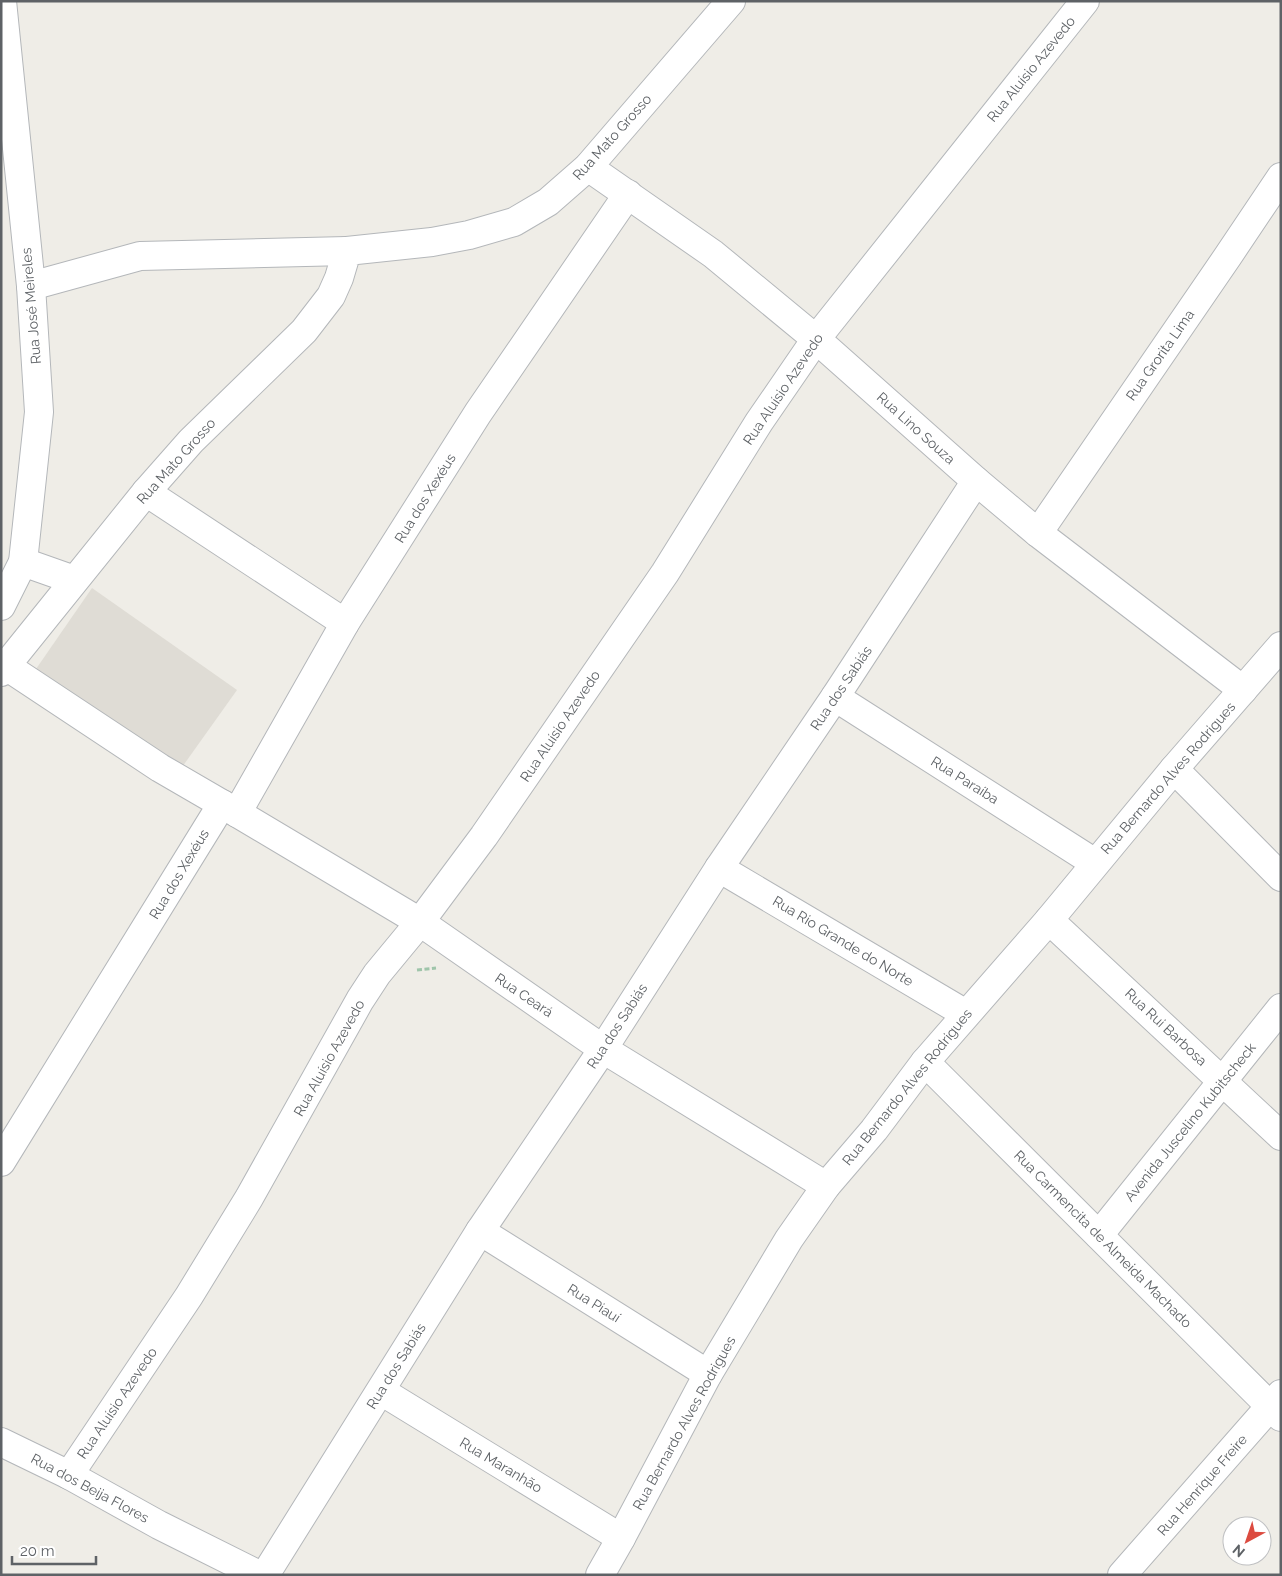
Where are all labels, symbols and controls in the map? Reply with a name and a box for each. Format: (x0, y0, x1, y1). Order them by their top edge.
street label: Rua Aluísio Azevedo (984, 13, 1078, 125)
street label: Rua Mato Grosso (569, 91, 655, 183)
street label: Rua José Meireles (18, 247, 44, 365)
street label: Rua Grorita Lima (1123, 307, 1197, 403)
street label: Rua Aluísio Azevedo (740, 330, 826, 448)
street label: Rua Lino Souza (874, 389, 958, 467)
street label: Rua Mato Grosso (133, 415, 219, 507)
street label: Rua dos Xexéus (391, 450, 459, 546)
street label: Rua dos Sabiás (807, 643, 875, 733)
street label: Rua Aluísio Azevedo (517, 667, 603, 785)
street label: Rua Bernardo Alves Rodrigues (1098, 698, 1239, 857)
street label: Rua Paraíba (928, 753, 1002, 807)
street label: Rua dos Xexéus (146, 826, 212, 922)
street label: Rua Rio Grande do Norte (770, 893, 916, 989)
street label: Rua Ceará (492, 970, 556, 1020)
street label: Rua dos Sabiás (584, 980, 651, 1072)
street label: Rua Rui Barbosa (1122, 985, 1210, 1069)
street label: Rua Aluísio Azevedo (290, 997, 368, 1119)
street label: Rua Bernardo Alves Rodrigues (839, 1005, 975, 1168)
street label: Avenida Juscelino Kubitscheck (1121, 1039, 1259, 1204)
street label: Rua Carmencita de Almeida Machado (1011, 1147, 1195, 1331)
street label: Rua Piauí (565, 1281, 624, 1326)
street label: Rua dos Sabiás (363, 1320, 429, 1412)
street label: Rua Bernardo Alves Rodrigues (629, 1333, 739, 1513)
street label: Rua Aluísio Azevedo (74, 1344, 160, 1462)
street label: Rua Henrique Freire (1154, 1431, 1250, 1539)
street label: Rua Maranhão (457, 1434, 545, 1496)
street label: Rua dos Beija Flores (28, 1450, 152, 1526)
north arrow (1222, 1516, 1272, 1566)
scale bar (12, 1534, 96, 1566)
text: N (1229, 1541, 1248, 1561)
text: 20 m (20, 1542, 55, 1560)

